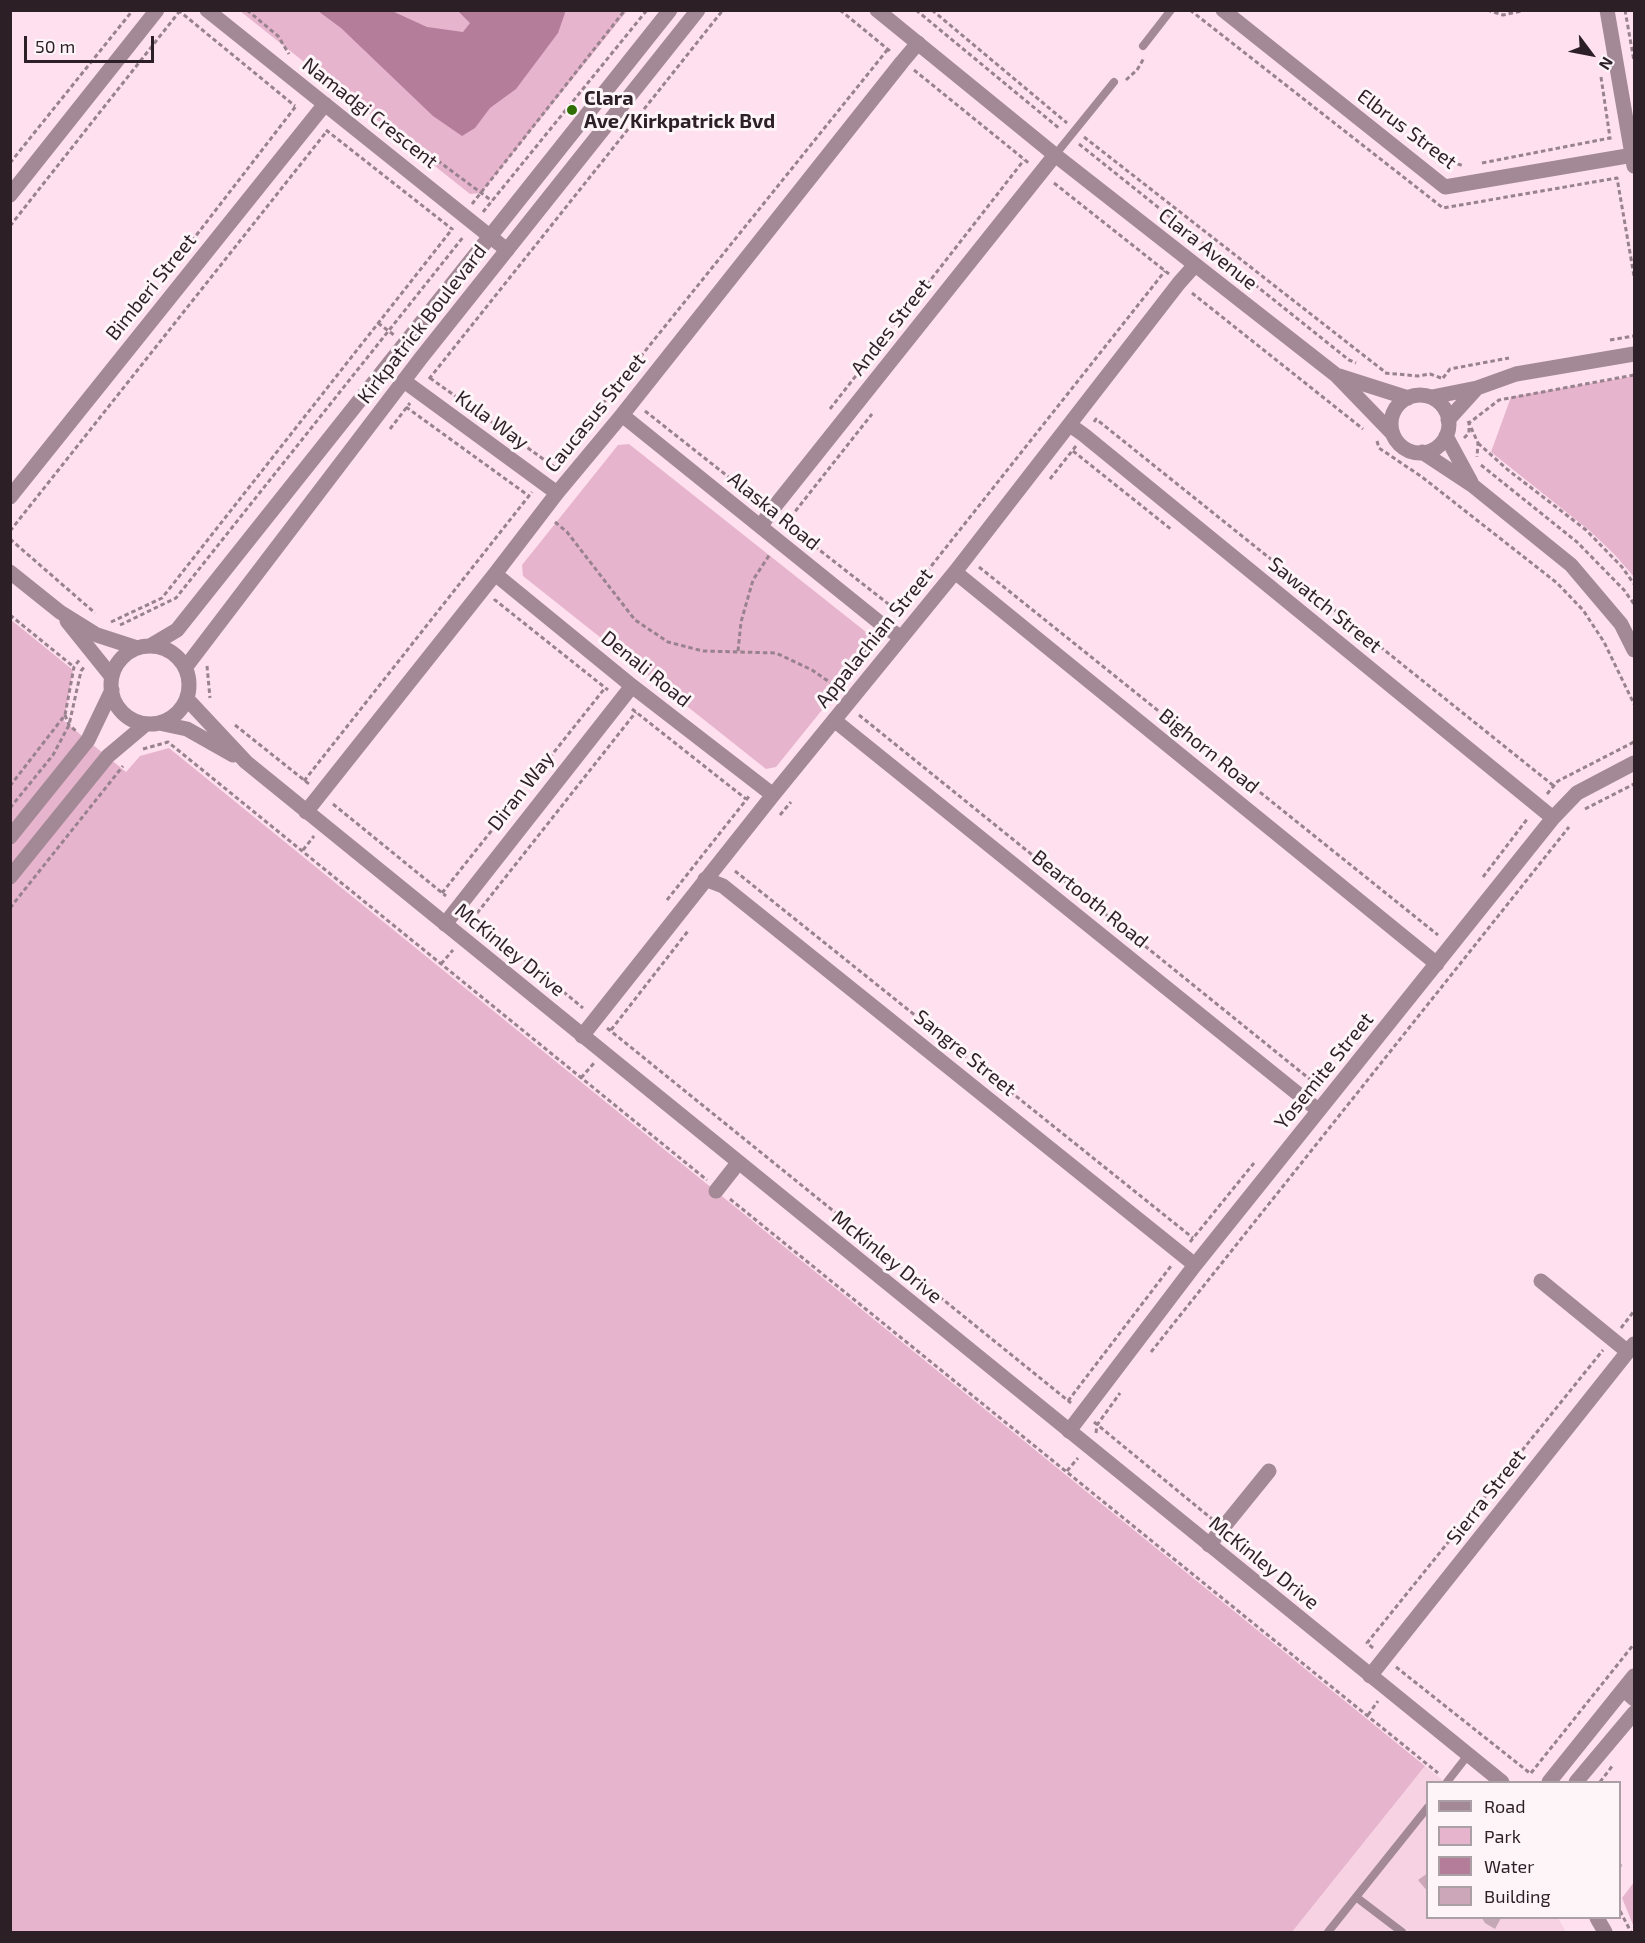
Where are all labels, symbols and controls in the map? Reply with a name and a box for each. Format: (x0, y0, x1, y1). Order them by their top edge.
scale bar (27, 24, 158, 62)
north arrow (1561, 24, 1621, 84)
text: 50 m (35, 35, 75, 57)
street label: Namadgi Crescent (297, 53, 443, 173)
text: N (1596, 54, 1618, 74)
street label: Elbrus Street (1353, 84, 1461, 174)
place label: Clara Ave/Kirkpatrick Bvd (584, 86, 775, 133)
marker: Clara Ave/Kirkpatrick Bvd (565, 103, 579, 117)
street label: Clara Avenue (1154, 203, 1262, 295)
street label: Bimberi Street (101, 229, 201, 345)
street label: Kirkpatrick Boulevard (352, 240, 492, 408)
street label: Andes Street (846, 274, 936, 380)
street label: Caucasus Street (540, 349, 650, 477)
street label: Kula Way (451, 385, 533, 455)
street label: Alaska Road (723, 467, 825, 555)
street label: Sawatch Street (1264, 552, 1386, 658)
street label: Appalachian Street (810, 563, 938, 713)
street label: Denali Road (596, 626, 696, 712)
street label: Bighorn Road (1154, 703, 1264, 799)
street label: Diran Way (483, 747, 559, 835)
street label: Beartooth Road (1027, 845, 1153, 953)
street label: McKinley Drive (450, 898, 570, 1002)
street label: Sangre Street (909, 1005, 1021, 1101)
street label: Yosemite Street (1270, 1008, 1378, 1134)
street label: McKinley Drive (827, 1205, 947, 1309)
street label: Sierra Street (1441, 1445, 1531, 1549)
street label: McKinley Drive (1204, 1511, 1324, 1615)
legend (1426, 1781, 1621, 1919)
text: Road (1484, 1795, 1525, 1817)
text: Park (1484, 1825, 1521, 1847)
text: Water (1484, 1855, 1534, 1877)
text: Building (1484, 1885, 1551, 1907)

